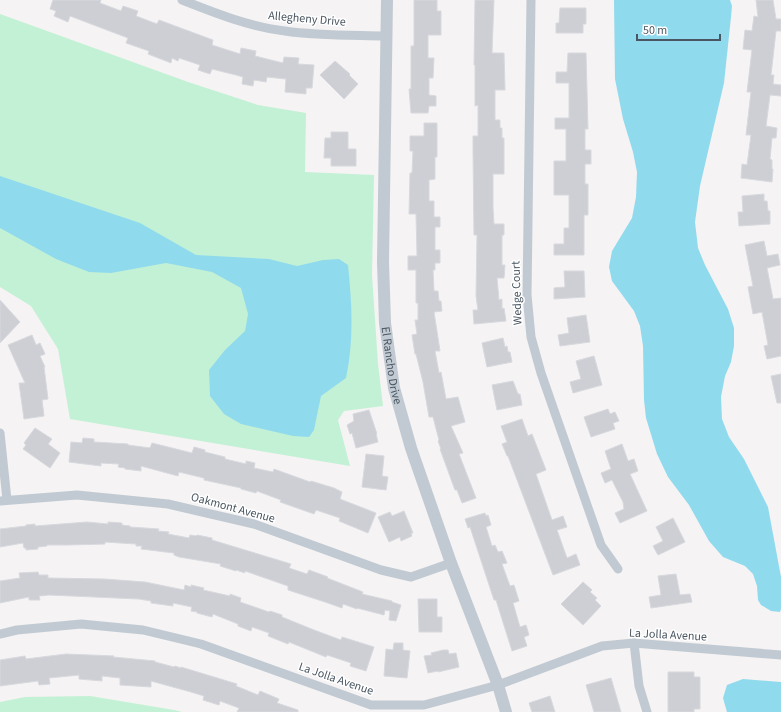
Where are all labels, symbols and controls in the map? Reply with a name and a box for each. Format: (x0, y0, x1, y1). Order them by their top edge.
street label: Allegheny Drive (268, 7, 346, 31)
scale bar (637, 16, 720, 42)
text: 50 m (643, 22, 667, 39)
street label: Wedge Court (507, 261, 527, 325)
street label: El Rancho Drive (377, 326, 407, 406)
street label: Oakmont Avenue (189, 489, 277, 527)
street label: La Jolla Avenue (629, 624, 707, 646)
street label: La Jolla Avenue (296, 658, 376, 700)

